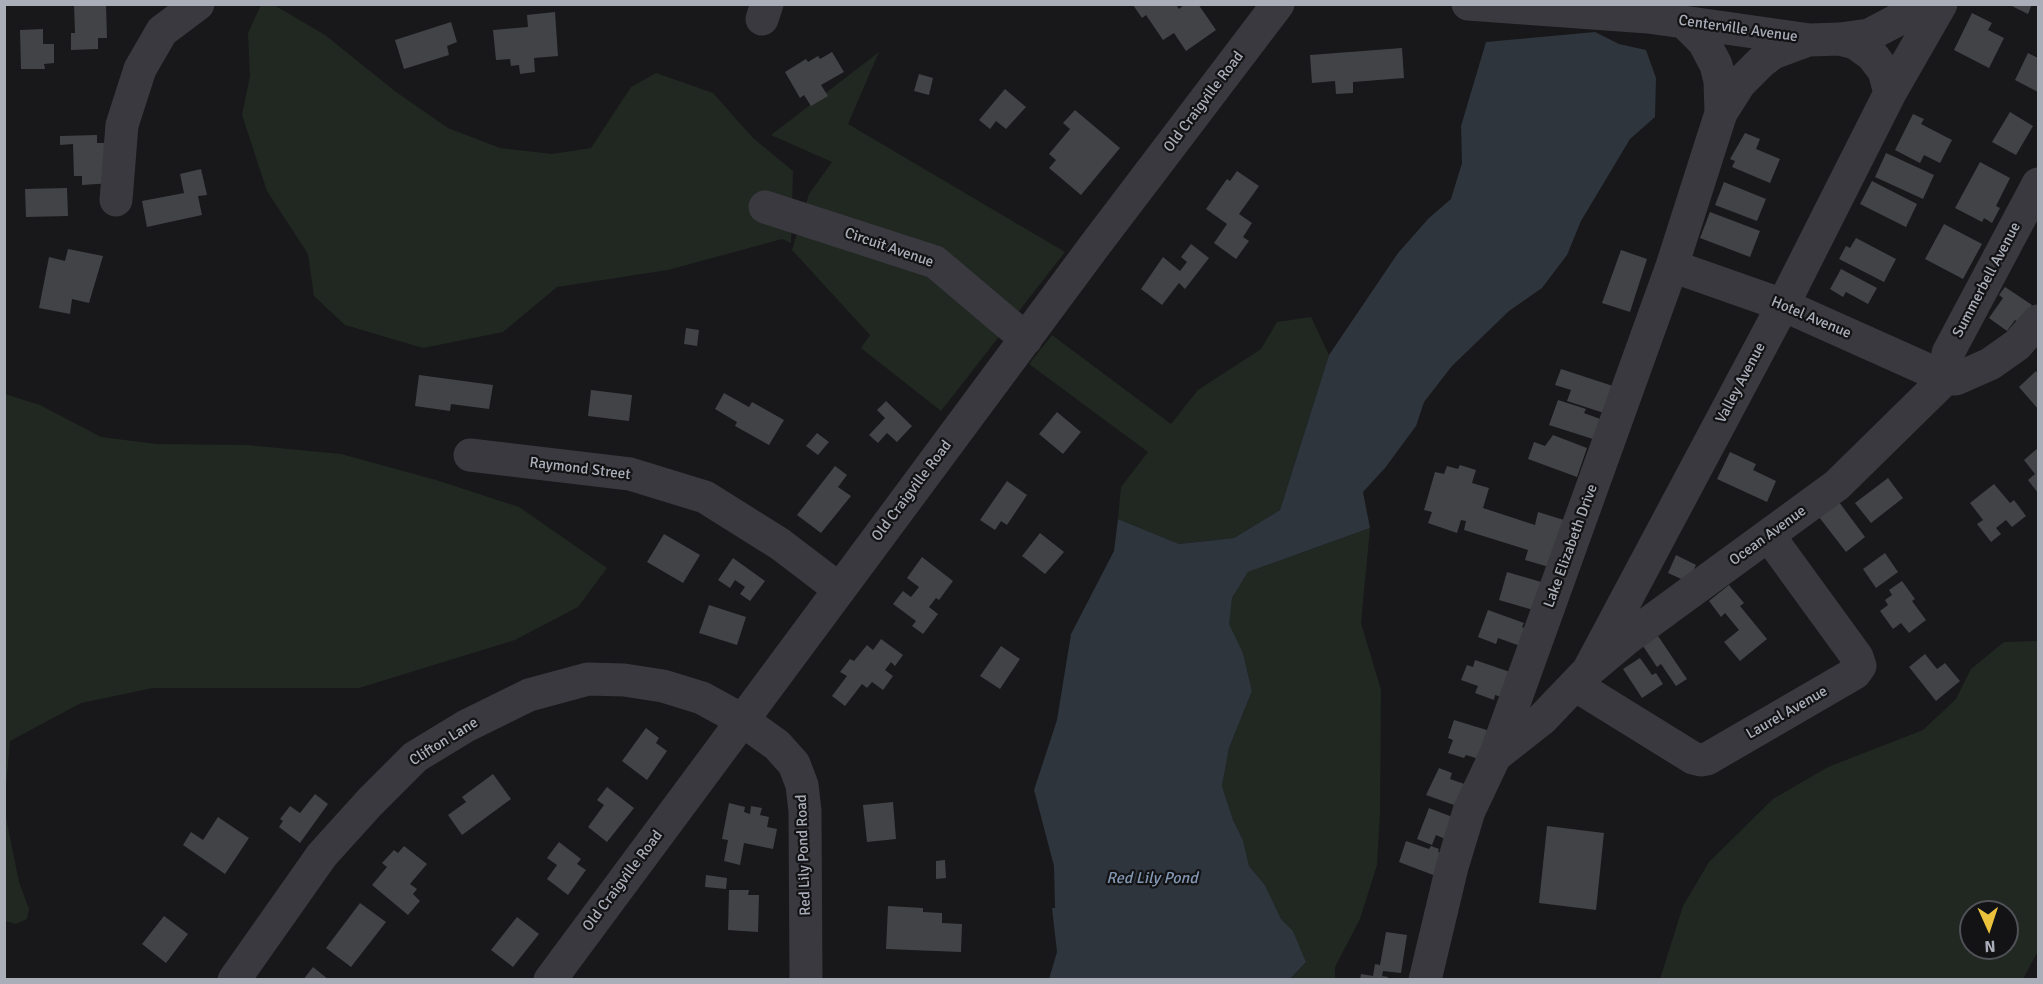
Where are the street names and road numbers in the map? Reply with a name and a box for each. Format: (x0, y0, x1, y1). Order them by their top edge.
street label: Centerville Avenue (1677, 12, 1799, 46)
street label: Old Craigville Road (1160, 48, 1248, 156)
street label: Summerbell Avenue (1949, 219, 2025, 341)
street label: Circuit Avenue (842, 224, 936, 272)
street label: Hotel Avenue (1768, 293, 1854, 343)
street label: Valley Avenue (1712, 340, 1770, 426)
street label: Old Craigville Road (868, 437, 956, 545)
street label: Raymond Street (528, 454, 632, 484)
street label: Lake Elizabeth Drive (1540, 482, 1602, 610)
street label: Ocean Avenue (1726, 502, 1810, 570)
street label: Laurel Avenue (1743, 682, 1831, 744)
street label: Clifton Lane (406, 714, 482, 770)
street label: Red Lily Pond Road (793, 794, 815, 916)
street label: Old Craigville Road (579, 827, 667, 935)

